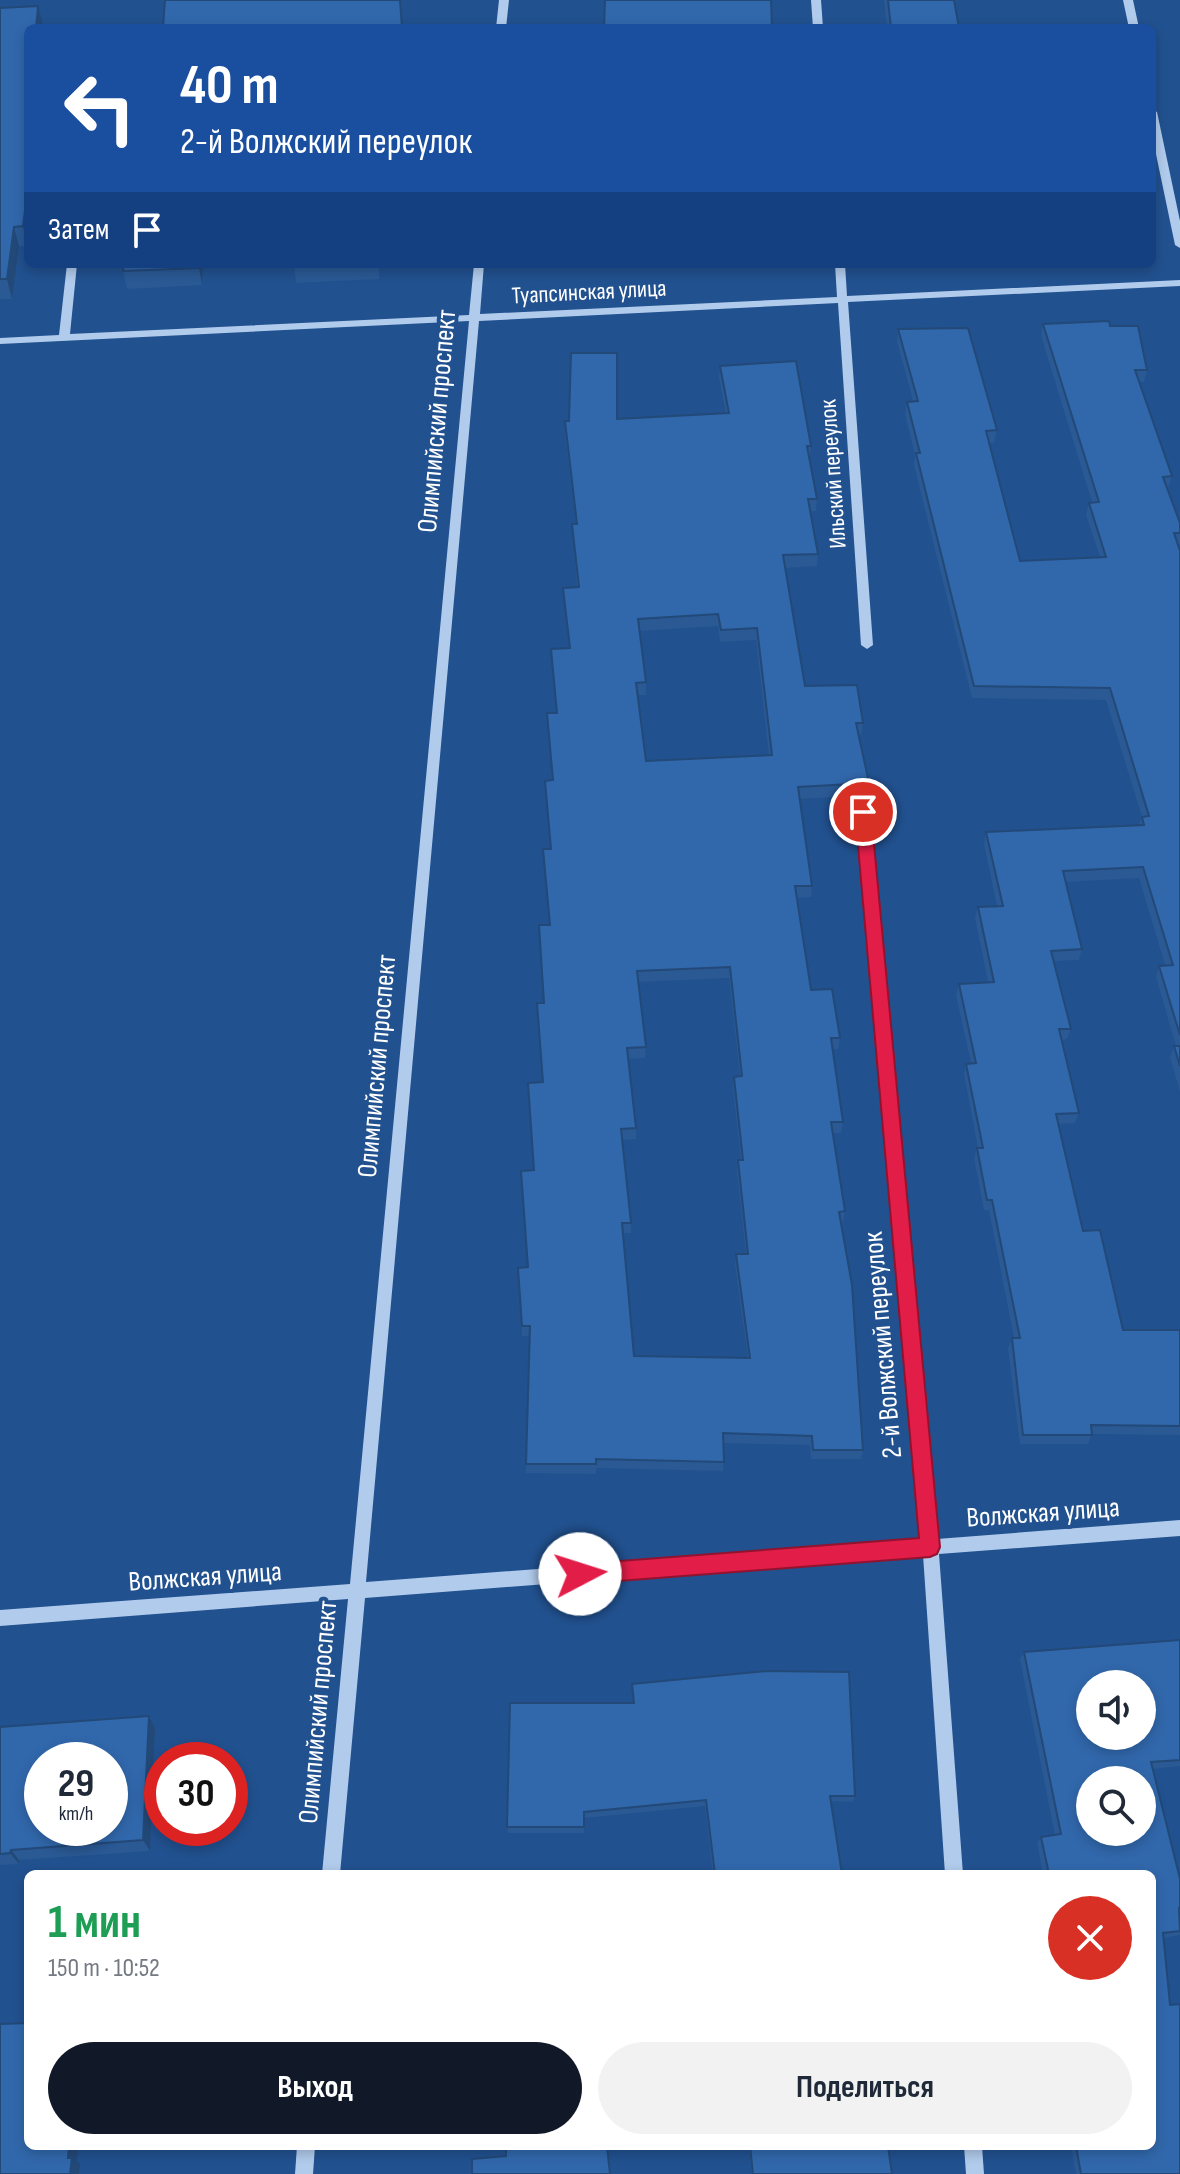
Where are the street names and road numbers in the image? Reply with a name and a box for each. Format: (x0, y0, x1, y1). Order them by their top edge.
street label: Туапсинская улица (511, 273, 667, 311)
street label: Олимпийский проспект (411, 308, 463, 534)
street label: Ильский переулок (813, 398, 853, 550)
street label: Олимпийский проспект (351, 953, 403, 1179)
street label: 2-й Волжский переулок (857, 1230, 909, 1460)
street label: Волжская улица (965, 1491, 1121, 1535)
street label: Волжская улица (127, 1555, 283, 1599)
street label: Олимпийский проспект (292, 1599, 344, 1825)

